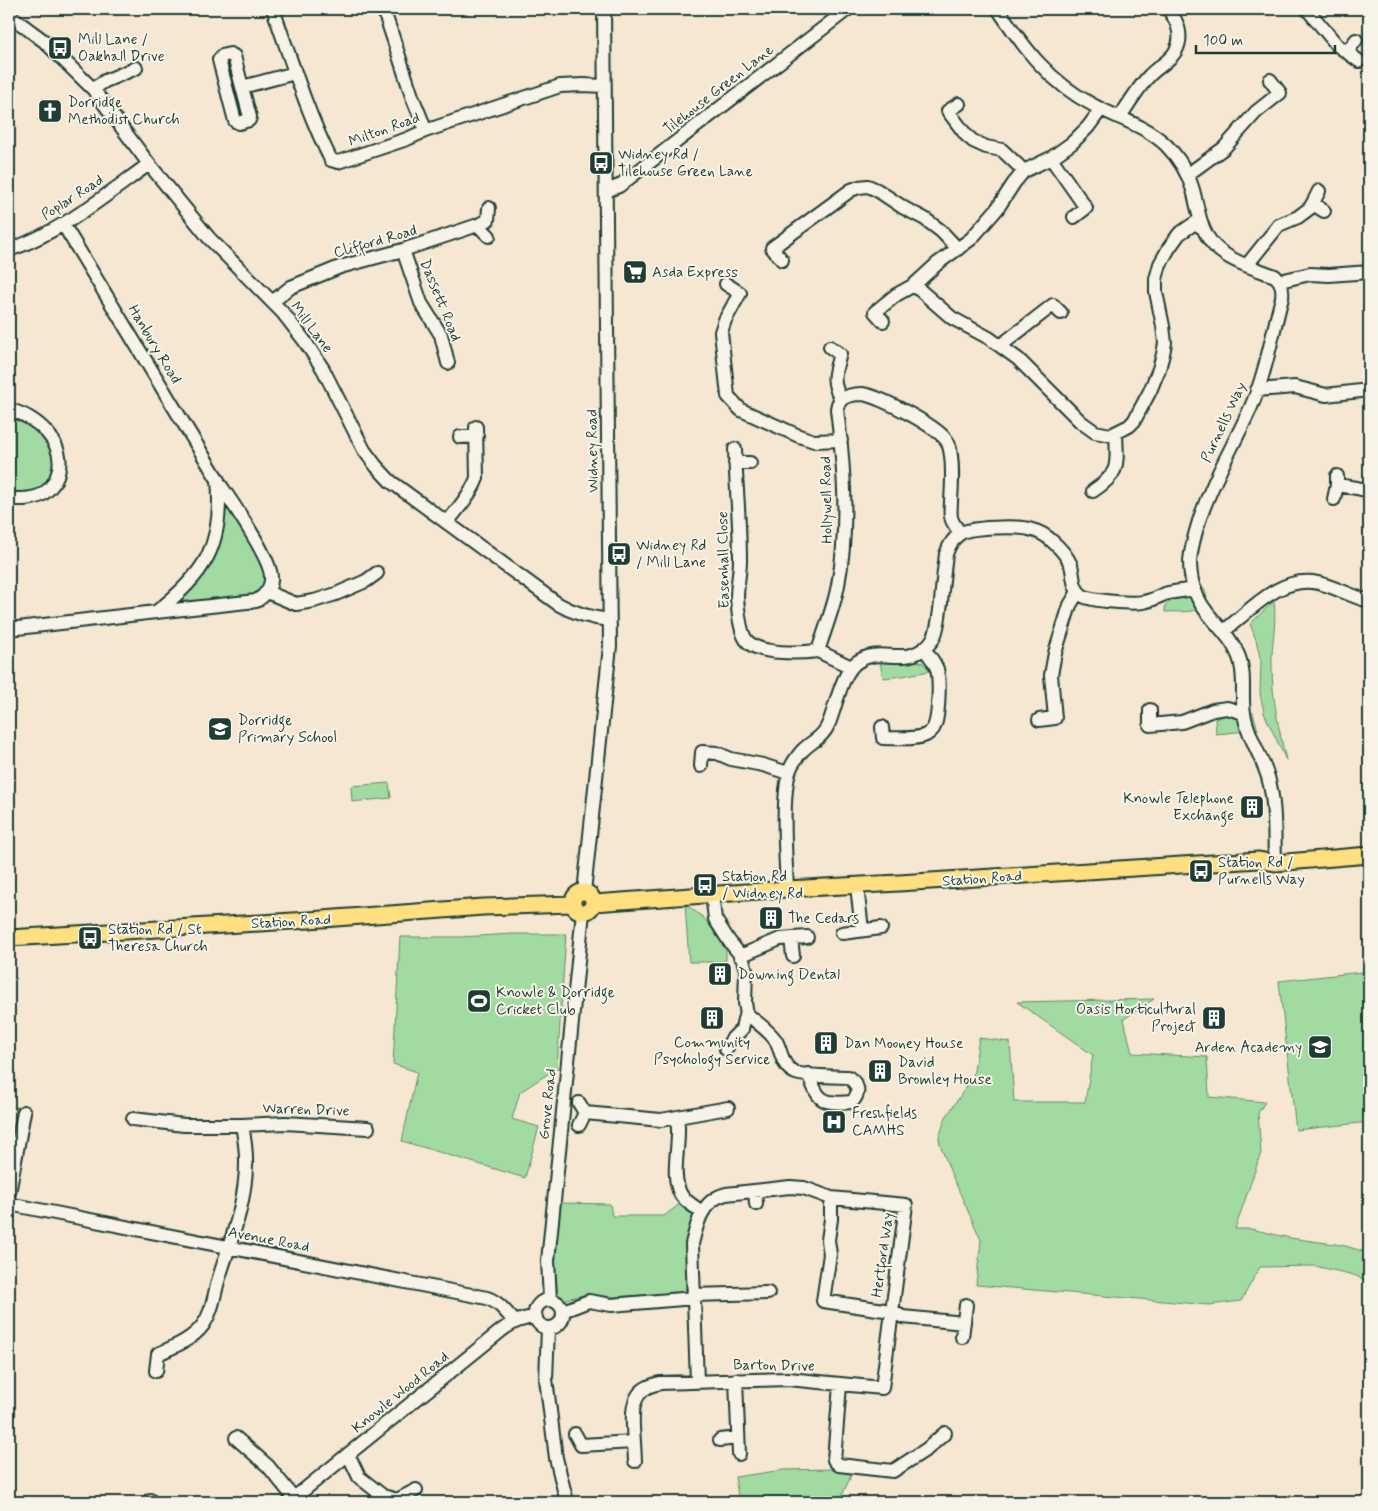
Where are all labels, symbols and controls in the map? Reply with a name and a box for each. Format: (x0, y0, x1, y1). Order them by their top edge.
scale bar (1196, 22, 1334, 54)
place label: Mill Lane / Oakhall Drive (78, 30, 165, 67)
text: 100 m (1203, 31, 1243, 51)
bus stop icon: Mill Lane / Oakhall Drive (47, 35, 73, 61)
street label: Tilehouse Green Lane (659, 40, 778, 139)
place label: Dorridge Methodist Church (68, 93, 180, 130)
church icon: Dorridge Methodist Church (37, 98, 63, 124)
street label: Milton Road (346, 108, 423, 152)
place label: Widney Rd / Tilehouse Green Lane (618, 145, 753, 182)
bus stop icon: Widney Rd / Tilehouse Green Lane (588, 150, 614, 176)
street label: Poplar Road (38, 170, 108, 225)
street label: Clifford Road (331, 221, 420, 265)
street label: Dassett Road (415, 256, 466, 344)
supermarket icon: Asda Express (622, 259, 648, 285)
place label: Asda Express (652, 263, 738, 283)
street label: Mill Lane (285, 298, 337, 358)
street label: Hanbury Road (123, 301, 186, 388)
street label: Purnells Way (1196, 379, 1251, 466)
street label: Widney Road (582, 409, 604, 493)
street label: Hollywell Road (816, 456, 838, 544)
street label: Easenhall Close (713, 511, 735, 609)
place label: Widney Rd / Mill Lane (636, 536, 706, 573)
bus stop icon: Widney Rd / Mill Lane (606, 541, 632, 567)
place label: Dorridge Primary School (238, 711, 337, 748)
school or university icon: Dorridge Primary School (207, 716, 233, 742)
place label: Knowle Telephone Exchange (1123, 789, 1234, 827)
building icon: Knowle Telephone Exchange (1239, 794, 1265, 820)
place label: Station Rd / Purnells Way (1218, 853, 1305, 890)
bus stop icon: Station Rd / Purnells Way (1188, 858, 1214, 884)
street label: Station Road (941, 866, 1023, 892)
place label: Station Rd / Widney Rd (722, 867, 803, 904)
bus stop icon: Station Rd / Widney Rd (692, 872, 718, 898)
building icon: The Cedars (758, 905, 784, 931)
place label: The Cedars (788, 909, 859, 929)
street label: Station Road (251, 910, 332, 934)
place label: Station Rd / St Theresa Church (108, 920, 208, 957)
bus stop icon: Station Rd / St Theresa Church (77, 925, 103, 951)
building icon: Downing Dental (707, 961, 733, 987)
place label: Downing Dental (738, 965, 840, 986)
place label: Knowle & Dorridge Cricket Club (496, 983, 615, 1020)
sports icon: Knowle & Dorridge Cricket Club (466, 988, 492, 1014)
place label: Oasis Horticultural Project (1076, 1000, 1196, 1037)
building icon: Community Psychology Service (699, 1005, 725, 1031)
building icon: Oasis Horticultural Project (1201, 1005, 1227, 1031)
building icon: Dan Mooney House (813, 1030, 839, 1056)
place label: Community Psychology Service (654, 1033, 770, 1071)
place label: Dan Mooney House (844, 1034, 963, 1054)
school or university icon: Arden Academy (1307, 1034, 1333, 1060)
place label: Arden Academy (1195, 1038, 1302, 1058)
place label: David Bromley House (898, 1053, 992, 1090)
building icon: David Bromley House (867, 1058, 893, 1084)
street label: Grove Road (534, 1068, 562, 1141)
street label: Warren Drive (262, 1098, 350, 1122)
place label: Freshfields CAMHS (852, 1104, 917, 1141)
hospital icon: Freshfields CAMHS (821, 1109, 847, 1135)
street label: Hertford Way (867, 1211, 901, 1299)
street label: Avenue Road (226, 1222, 311, 1258)
street label: Knowle Wood Road (348, 1347, 453, 1438)
street label: Barton Drive (733, 1355, 815, 1377)

